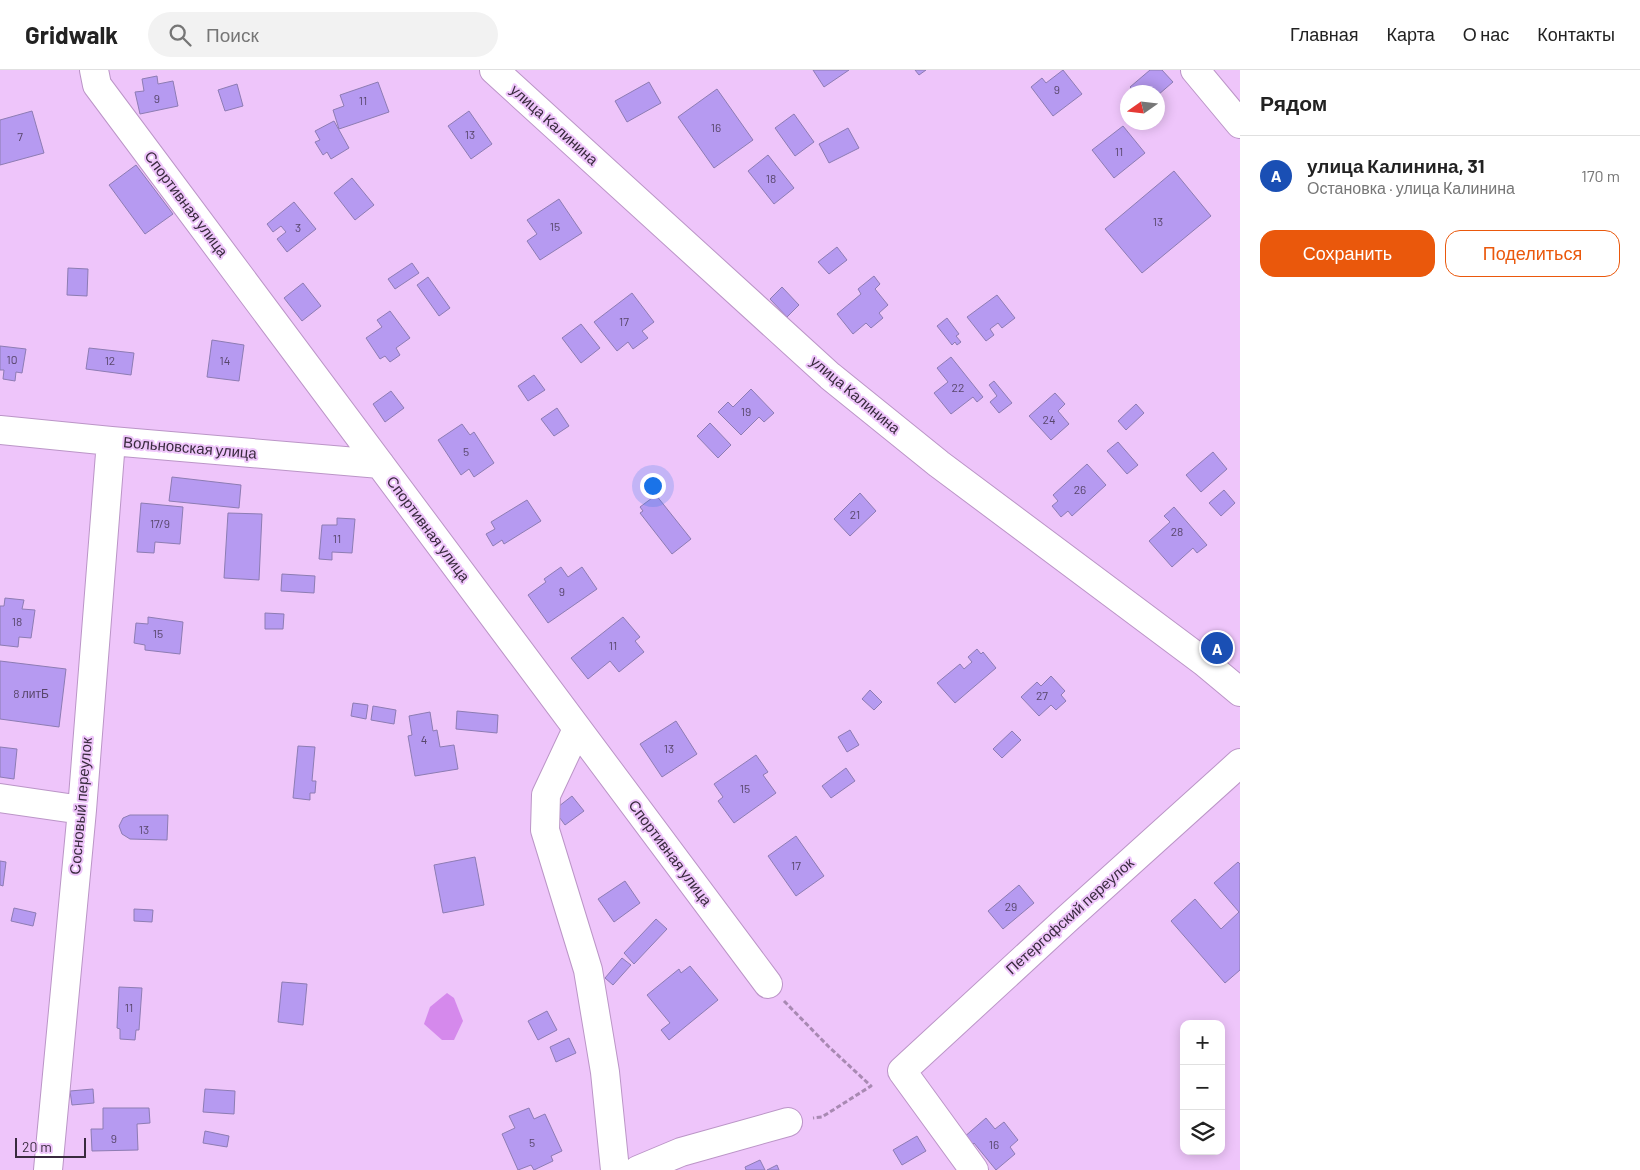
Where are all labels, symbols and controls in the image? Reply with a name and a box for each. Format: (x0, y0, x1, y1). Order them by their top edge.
search box (148, 12, 498, 57)
text: Gridwalk (25, 20, 118, 49)
icon: search (166, 21, 194, 49)
text: Поиск (206, 23, 259, 46)
text: Главная (1290, 23, 1359, 45)
text: Карта (1387, 23, 1435, 45)
text: О нас (1463, 23, 1509, 45)
text: Контакты (1537, 23, 1615, 45)
street label: улица Калинина (507, 80, 603, 169)
house number: 9 (1054, 82, 1060, 96)
north arrow (1120, 85, 1165, 130)
text: Рядом (1260, 90, 1327, 115)
house number: 9 (154, 91, 160, 105)
house number: 11 (359, 93, 367, 107)
house number: 16 (711, 120, 721, 134)
house number: 13 (465, 127, 475, 141)
house number: 7 (17, 129, 23, 143)
house number: 11 (1115, 144, 1123, 158)
street label: Спортивная улица (141, 147, 233, 260)
text: улица Калинина, 31 (1307, 154, 1484, 177)
text: A (1271, 166, 1281, 185)
text: 170 m (1581, 166, 1620, 185)
house number: 18 (766, 171, 776, 185)
text: Остановка · улица Калинина (1307, 178, 1515, 197)
house number: 13 (1153, 214, 1163, 228)
house number: 15 (550, 219, 560, 233)
house number: 3 (295, 220, 301, 234)
button: Сохранить (1260, 230, 1435, 277)
button: Поделиться (1445, 230, 1620, 277)
house number: 17 (619, 314, 629, 328)
street label: улица Калинина (807, 351, 905, 437)
house number: 10 (7, 352, 17, 366)
house number: 12 (105, 353, 115, 367)
house number: 14 (220, 353, 230, 367)
house number: 22 (952, 380, 964, 394)
house number: 19 (741, 404, 751, 418)
house number: 24 (1042, 412, 1056, 426)
street label: Вольновская улица (123, 432, 258, 462)
house number: 5 (463, 444, 469, 458)
street label: Спортивная улица (383, 472, 475, 585)
your location (640, 473, 666, 499)
house number: 26 (1074, 482, 1086, 496)
house number: 21 (850, 507, 860, 521)
house number: 17/9 (150, 516, 170, 530)
house number: 28 (1171, 524, 1183, 538)
house number: 11 (333, 531, 341, 545)
house number: 9 (559, 584, 565, 598)
house number: 18 (12, 614, 22, 628)
house number: 15 (153, 626, 163, 640)
pin: A (1201, 629, 1233, 667)
house number: 11 (609, 638, 617, 652)
house number: 8 литБ (13, 686, 49, 700)
house number: 27 (1036, 688, 1048, 702)
house number: 4 (421, 732, 427, 746)
street label: Сосновый переулок (65, 736, 95, 875)
house number: 13 (664, 741, 674, 755)
house number: 15 (740, 781, 750, 795)
street label: Спортивная улица (625, 796, 717, 909)
house number: 13 (139, 822, 149, 836)
street label: Петергофский переулок (1002, 853, 1137, 977)
house number: 17 (791, 858, 801, 872)
house number: 29 (1005, 899, 1017, 913)
house number: 11 (125, 1000, 133, 1014)
map controls (1180, 1020, 1225, 1155)
button: + (1180, 1020, 1225, 1065)
button: − (1180, 1065, 1225, 1110)
button: layers (1180, 1110, 1225, 1155)
house number: 9 (111, 1131, 117, 1145)
scale bar (15, 1135, 86, 1158)
house number: 5 (529, 1135, 535, 1149)
house number: 16 (989, 1137, 999, 1151)
text: 20 m (22, 1138, 52, 1155)

